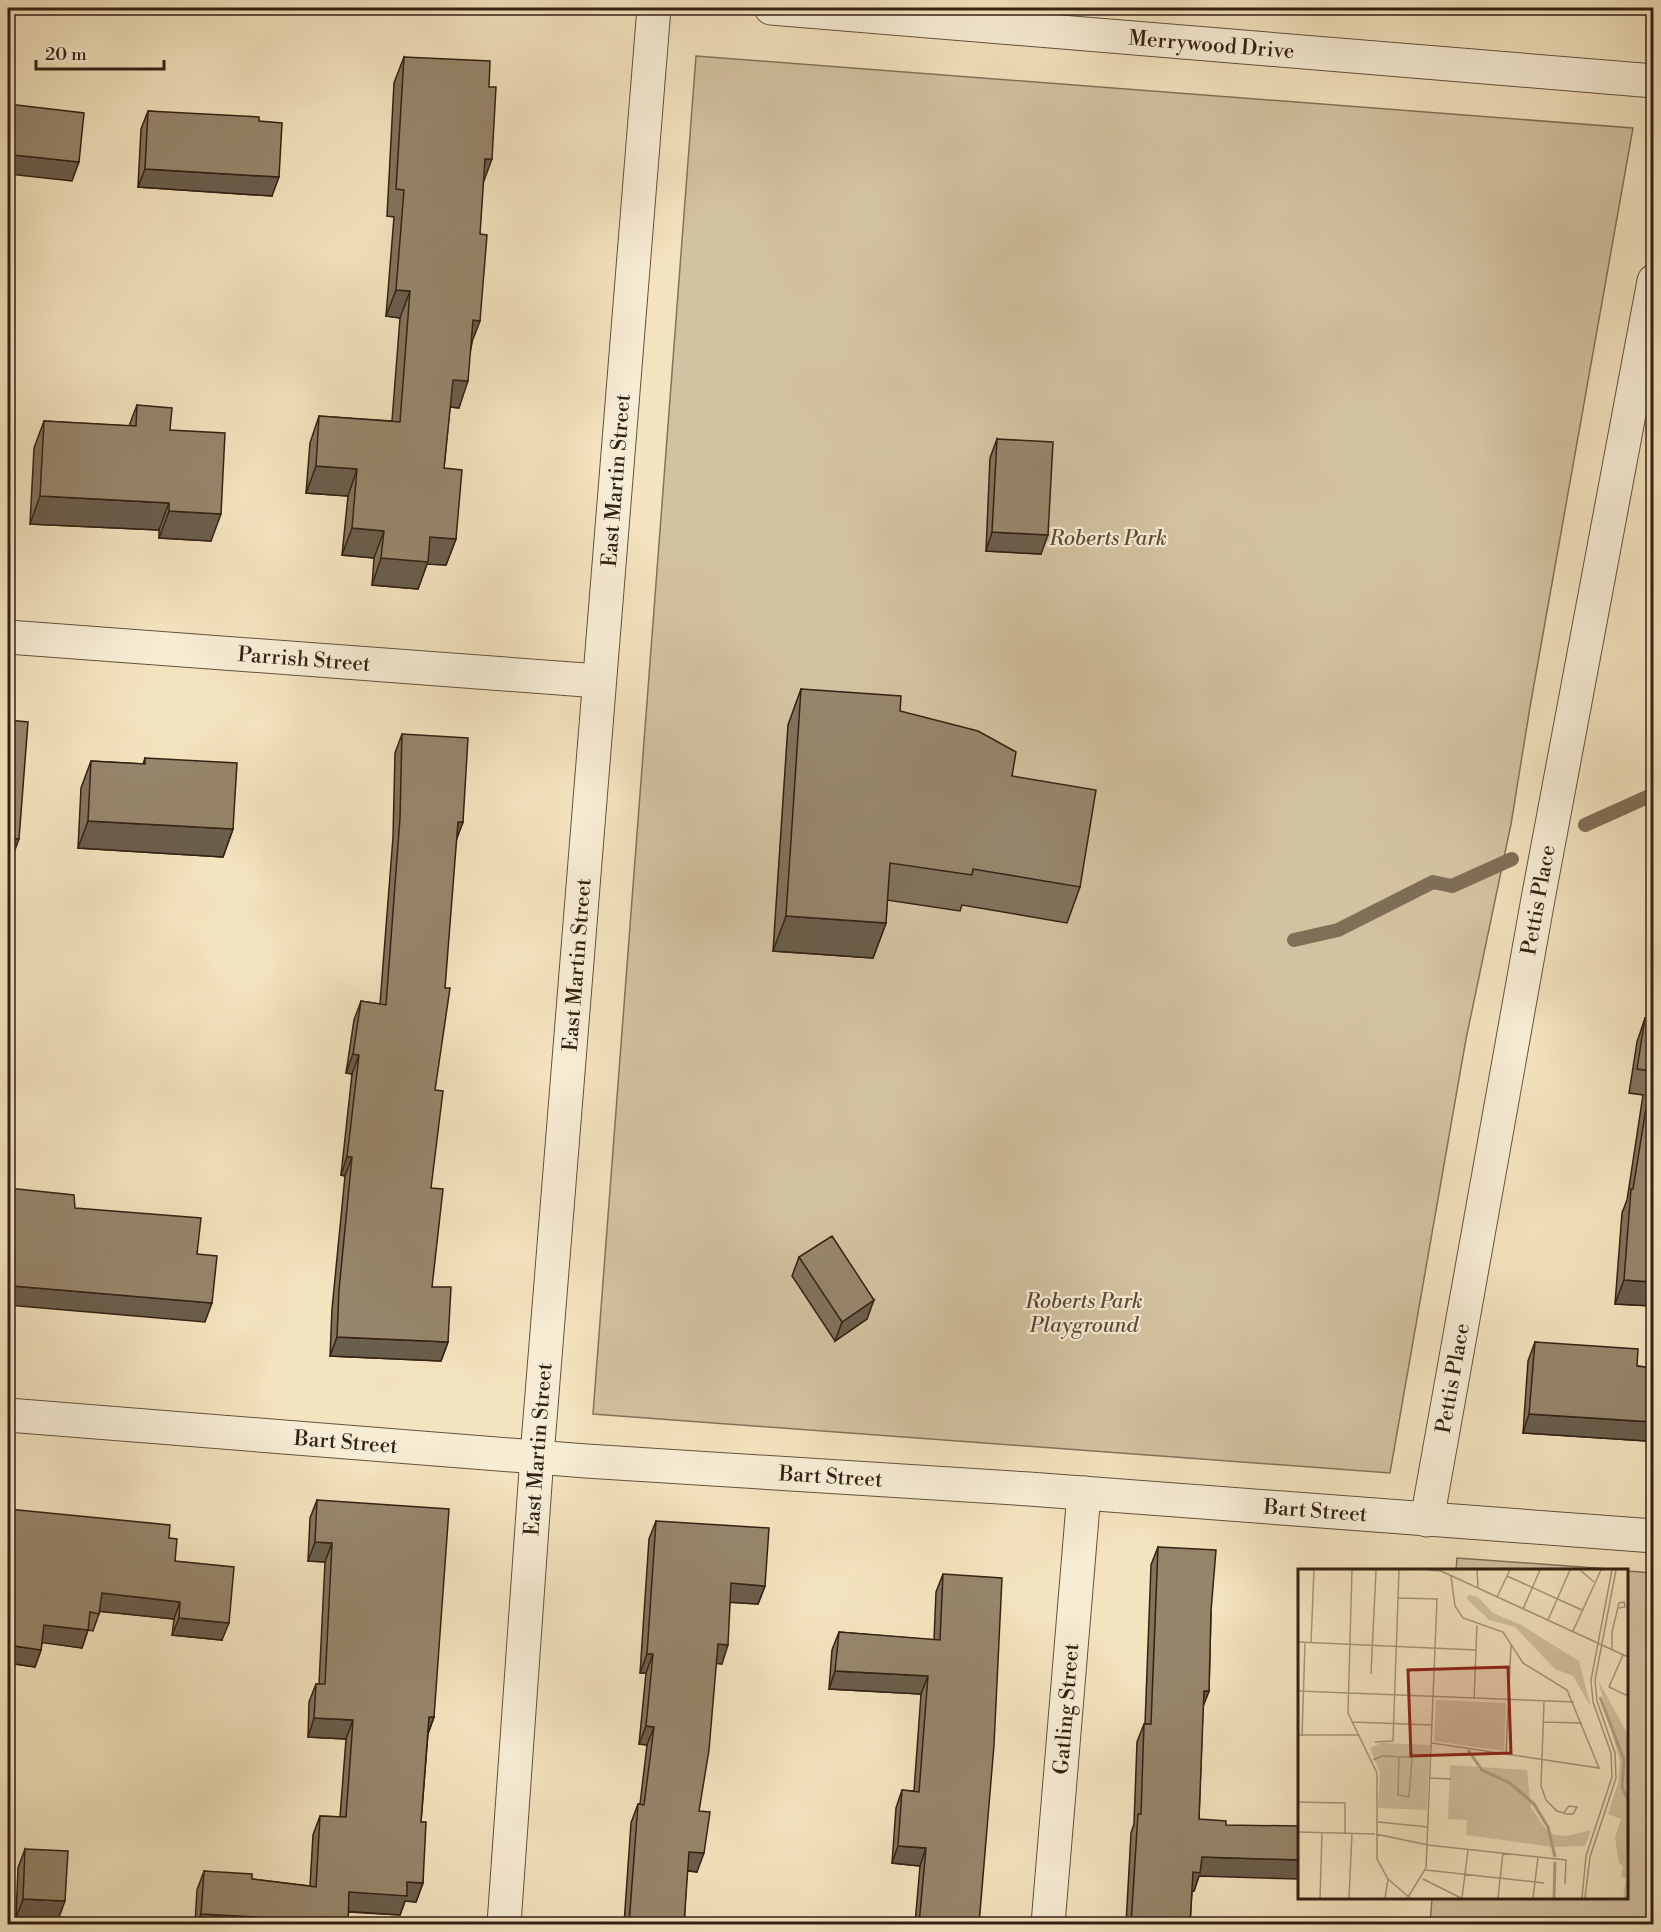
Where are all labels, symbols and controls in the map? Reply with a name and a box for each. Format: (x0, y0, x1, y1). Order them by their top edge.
street label: Merrywood Drive (1127, 26, 1295, 65)
scale bar (36, 33, 164, 71)
text: 20 m (45, 43, 87, 66)
street label: East Martin Street (597, 392, 637, 568)
park label: Roberts Park (1048, 526, 1167, 552)
street label: Parrish Street (237, 642, 372, 678)
street label: Pettis Place (1516, 843, 1562, 957)
street label: East Martin Street (558, 877, 598, 1052)
park label: Roberts Park Playground (1024, 1289, 1143, 1339)
street label: Pettis Place (1431, 1321, 1476, 1436)
street label: East Martin Street (519, 1361, 559, 1537)
street label: Bart Street (292, 1426, 399, 1460)
street label: Bart Street (777, 1461, 884, 1494)
street label: Bart Street (1262, 1495, 1369, 1528)
inset map (1298, 1569, 1628, 1899)
street label: Gatling Street (1049, 1642, 1085, 1776)

